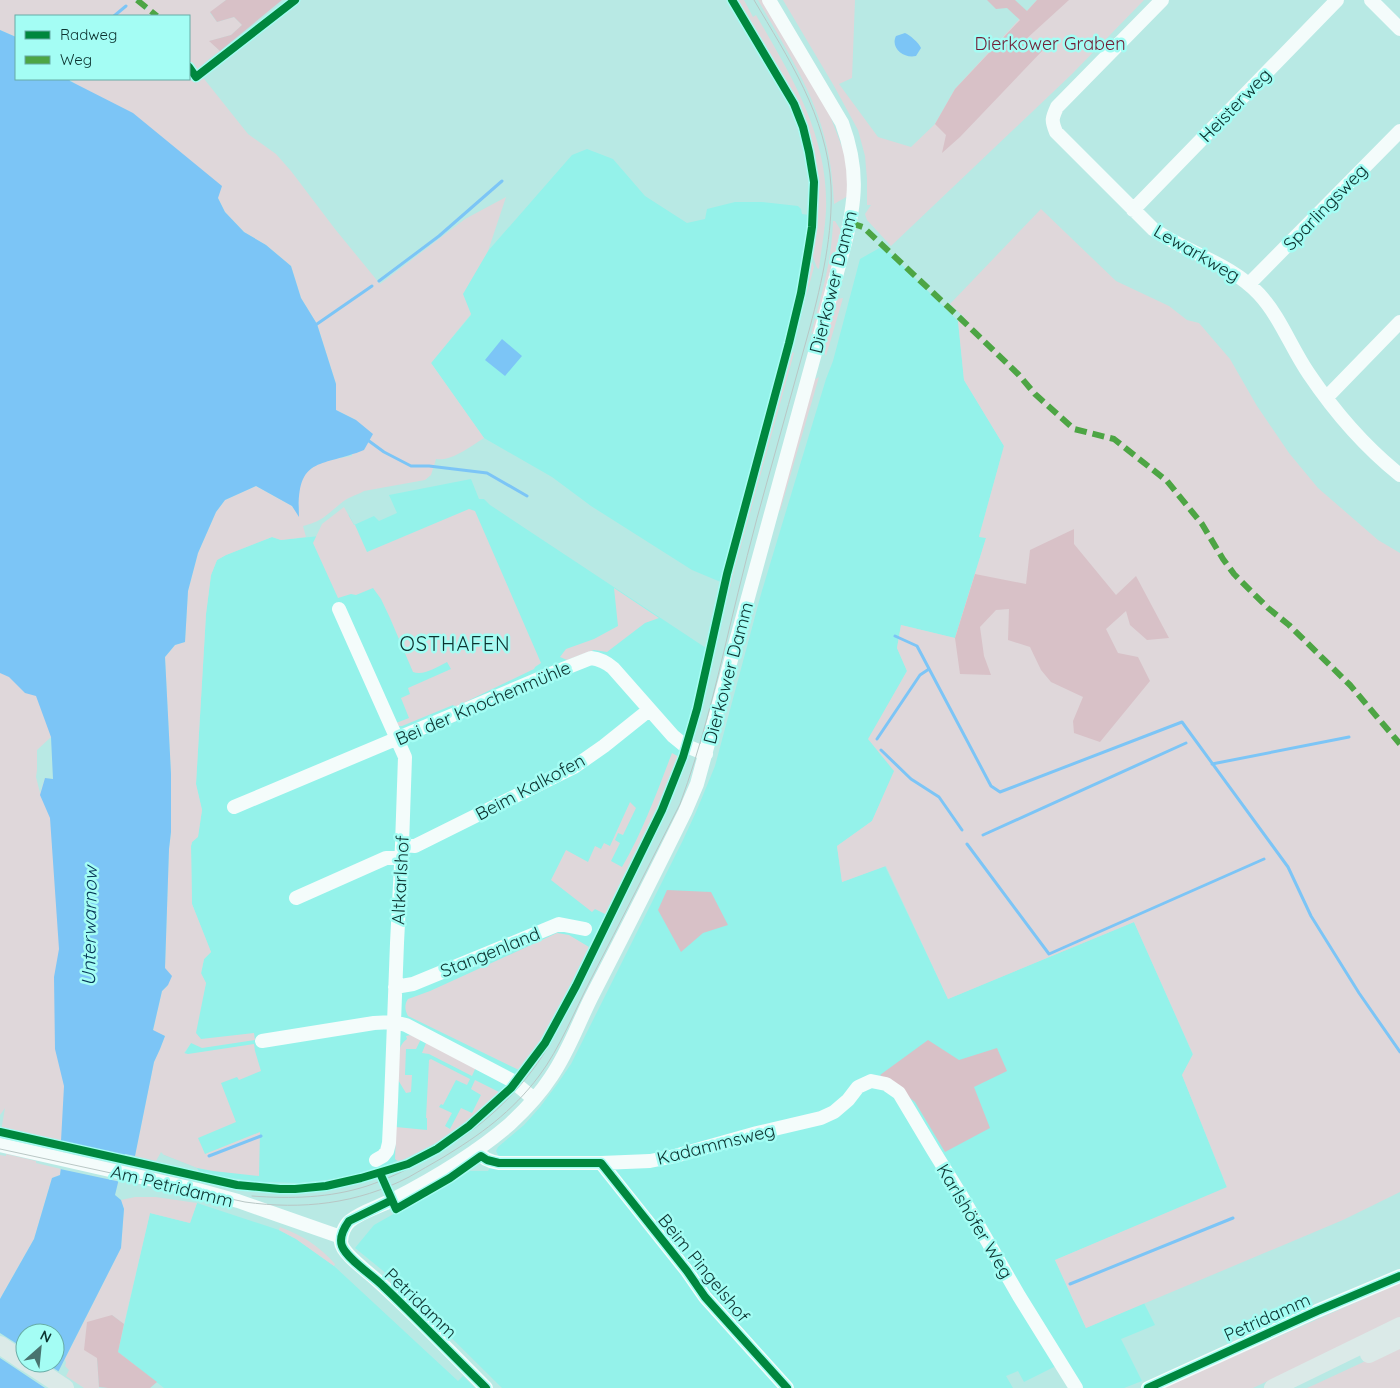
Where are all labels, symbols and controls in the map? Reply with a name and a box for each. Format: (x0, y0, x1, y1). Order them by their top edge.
legend (15, 15, 190, 80)
text: Radweg (60, 25, 117, 44)
park label: Dierkower Graben (974, 32, 1126, 55)
text: Weg (60, 50, 92, 69)
street label: Heisterweg (1194, 63, 1276, 147)
street label: Sparlingsweg (1278, 159, 1372, 255)
street label: Dierkower Damm (804, 208, 862, 356)
street label: Lewarkweg (1150, 219, 1244, 287)
street label: Dierkower Damm (698, 599, 758, 747)
district label: OSTHAFEN (399, 631, 511, 656)
street label: Bei der Knochenmühle (392, 656, 574, 750)
street label: Beim Kalkofen (471, 749, 589, 825)
street label: Altkarlshof (386, 834, 414, 925)
water label: Unterwarnow (76, 864, 102, 986)
street label: Stangenland (437, 922, 543, 982)
street label: Kadammsweg (655, 1118, 777, 1170)
street label: Karlshöfer Weg (932, 1159, 1018, 1283)
street label: Am Petridamm (108, 1160, 236, 1212)
street label: Beim Pingelshof (653, 1209, 755, 1327)
street label: Petridamm (380, 1263, 462, 1343)
street label: Petridamm (1220, 1288, 1314, 1346)
north arrow (15, 1323, 65, 1373)
text: N (37, 1326, 55, 1347)

